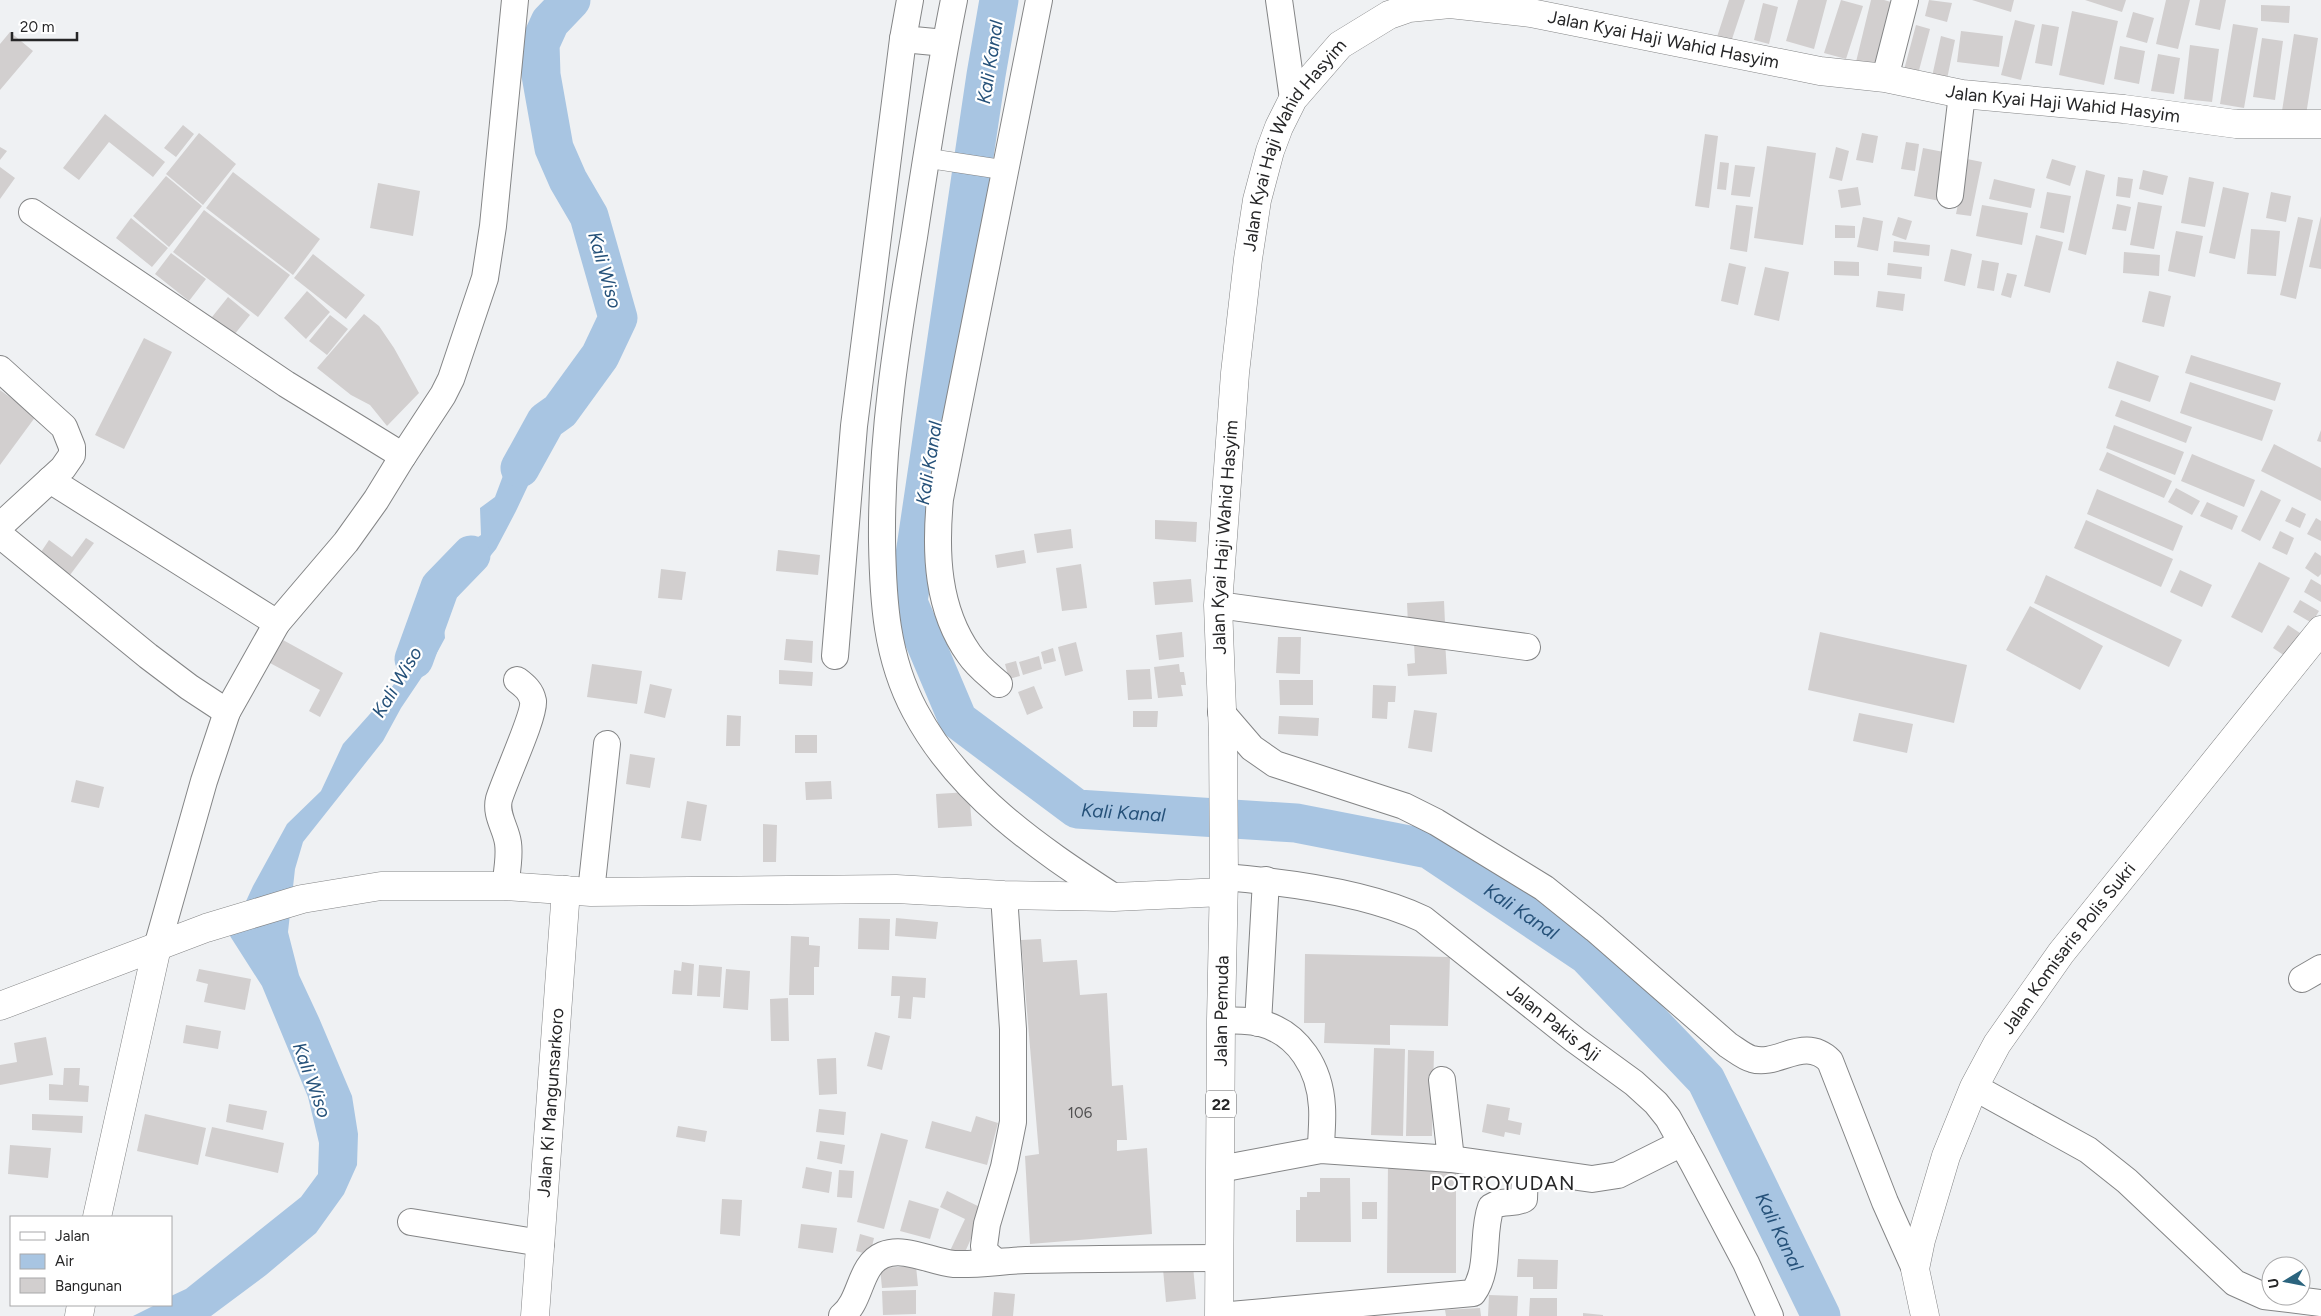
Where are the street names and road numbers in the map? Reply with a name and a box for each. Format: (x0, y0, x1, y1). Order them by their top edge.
street label: Jalan Kyai Haji Wahid Hasyim (1546, 6, 1781, 74)
street label: Jalan Kyai Haji Wahid Hasyim (1238, 35, 1351, 253)
street label: Jalan Kyai Haji Wahid Hasyim (1944, 80, 2181, 127)
street label: Jalan Kyai Haji Wahid Hasyim (1207, 419, 1243, 655)
street label: Jalan Komisaris Polis Sukri (1996, 858, 2140, 1038)
street label: Jalan Pemuda (1210, 955, 1233, 1067)
street label: Jalan Pakis Aji (1502, 979, 1605, 1066)
street label: Jalan Ki Mangunsarkoro (533, 1007, 568, 1198)
road number: 22 (1206, 1090, 1236, 1118)

